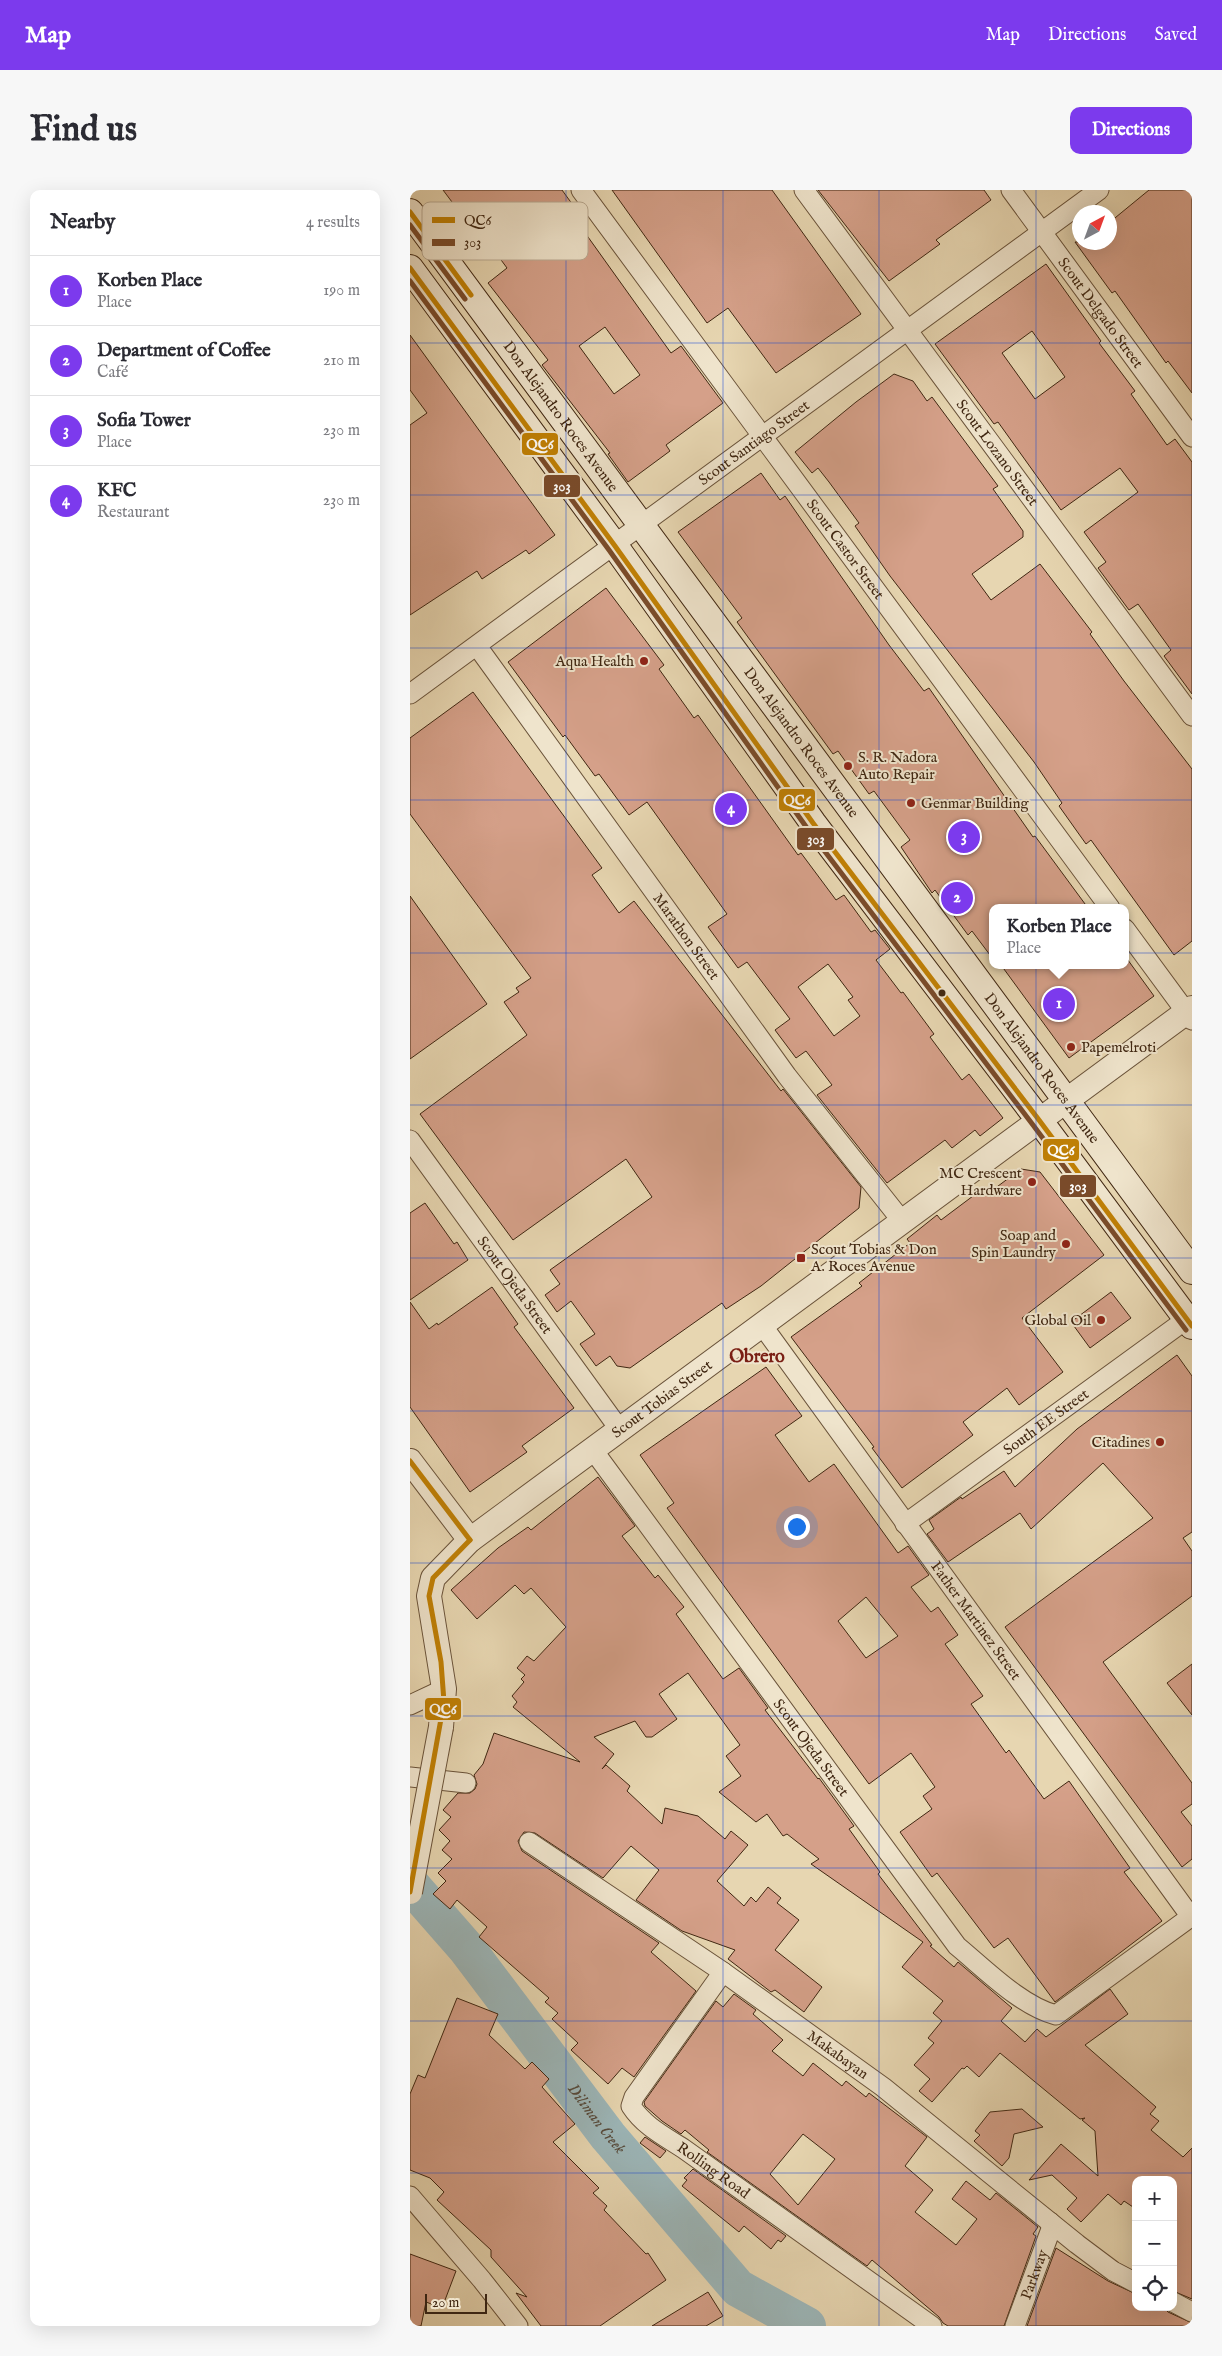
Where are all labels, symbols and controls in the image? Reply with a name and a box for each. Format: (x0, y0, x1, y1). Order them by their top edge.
text: Map (25, 20, 71, 51)
text: Map (986, 24, 1020, 47)
text: Directions (1048, 24, 1126, 47)
text: Saved (1154, 24, 1197, 47)
button: Directions (1070, 107, 1192, 154)
text: Find us (30, 108, 137, 153)
legend (422, 202, 588, 260)
north arrow (1072, 205, 1117, 250)
text: Nearby (50, 209, 115, 236)
text: QC6 (464, 212, 492, 230)
text: 4 results (306, 213, 360, 233)
text: 303 (464, 234, 481, 252)
street label: Scout Delgado Street (1054, 253, 1148, 372)
text: Korben Place (97, 269, 202, 293)
text: 1 (63, 281, 69, 301)
text: 190 m (323, 281, 360, 301)
text: Place (97, 293, 132, 313)
street label: Don Alejandro Roces Avenue (499, 337, 623, 496)
text: Department of Coffee (97, 339, 271, 363)
text: 2 (62, 351, 70, 371)
text: 210 m (323, 351, 360, 371)
text: Café (97, 363, 128, 383)
street label: Scout Lozano Street (952, 395, 1043, 509)
street label: Scout Santiago Street (695, 396, 813, 489)
text: Sofia Tower (97, 409, 191, 433)
text: 3 (63, 421, 69, 441)
text: 230 m (323, 421, 360, 441)
line badge: QC6 (521, 432, 559, 456)
text: Place (97, 433, 132, 453)
text: QC6 (526, 436, 555, 454)
line badge: 303 (543, 474, 581, 498)
text: 303 (553, 478, 571, 496)
text: KFC (97, 479, 136, 503)
text: 4 (62, 491, 70, 511)
text: 230 m (323, 491, 360, 511)
street label: Scout Castor Street (802, 495, 889, 603)
text: Restaurant (97, 503, 170, 523)
place label: Aqua Health (555, 652, 634, 671)
marker: Aqua Health (638, 655, 650, 667)
street label: Don Alejandro Roces Avenue (740, 663, 863, 821)
place label: S. R. Nadora Auto Repair (857, 748, 938, 784)
marker: S. R. Nadora Auto Repair (842, 760, 854, 772)
line badge: QC6 (778, 788, 816, 812)
pin: 4 (715, 790, 747, 828)
text: QC6 (783, 792, 812, 810)
place label: Genmar Building (921, 794, 1029, 813)
marker: Genmar Building (905, 797, 917, 809)
pin: 3 (948, 818, 980, 856)
line badge: 303 (796, 827, 835, 851)
text: 303 (807, 831, 825, 849)
pin: 2 (941, 879, 973, 917)
street label: Marathon Street (649, 889, 724, 983)
popup (989, 904, 1129, 969)
text: Korben Place (1006, 915, 1112, 939)
text: Place (1006, 939, 1041, 959)
pin: 1 (1043, 985, 1075, 1023)
unlabelled marker (937, 988, 947, 998)
street label: Don Alejandro Roces Avenue (980, 989, 1104, 1147)
place label: Papemelroti (1081, 1038, 1156, 1057)
marker: Papemelroti (1065, 1041, 1077, 1053)
line badge: QC6 (1042, 1138, 1080, 1162)
text: QC6 (1047, 1142, 1076, 1160)
place label: MC Crescent Hardware (939, 1164, 1022, 1200)
line badge: 303 (1059, 1174, 1097, 1198)
marker: MC Crescent Hardware (1026, 1176, 1038, 1188)
text: 303 (1069, 1178, 1087, 1196)
place label: Soap and Spin Laundry (971, 1226, 1057, 1262)
street label: Scout Ojeda Street (473, 1232, 557, 1338)
marker: Soap and Spin Laundry (1060, 1238, 1072, 1250)
place label: Scout Tobias & Don A. Roces Avenue (810, 1240, 937, 1276)
marker: Scout Tobias & Don A. Roces Avenue (795, 1252, 807, 1264)
place label: Global Oil (1025, 1311, 1092, 1330)
marker: Global Oil (1095, 1314, 1107, 1326)
district label: Obrero (729, 1346, 785, 1369)
street label: Scout Tobias Street (608, 1355, 716, 1442)
street label: South EE Street (999, 1384, 1092, 1459)
place label: Citadines (1092, 1433, 1150, 1452)
marker: Citadines (1154, 1436, 1166, 1448)
your location (784, 1514, 810, 1540)
street label: Father Martinez Street (927, 1557, 1026, 1684)
street label: Scout Ojeda Street (769, 1695, 853, 1800)
line badge: QC6 (424, 1697, 462, 1721)
text: QC6 (429, 1701, 458, 1719)
street label: Makabayan (803, 2026, 872, 2083)
water label: Diliman Creek (562, 2080, 630, 2159)
street label: Rolling Road (674, 2138, 754, 2203)
map controls (1132, 2176, 1177, 2311)
button: + (1132, 2176, 1177, 2221)
button: − (1132, 2221, 1177, 2266)
street label: Parkway (1016, 2246, 1052, 2302)
button: locate (1132, 2266, 1177, 2311)
scale bar (425, 2291, 488, 2314)
text: 20 m (432, 2294, 459, 2312)

